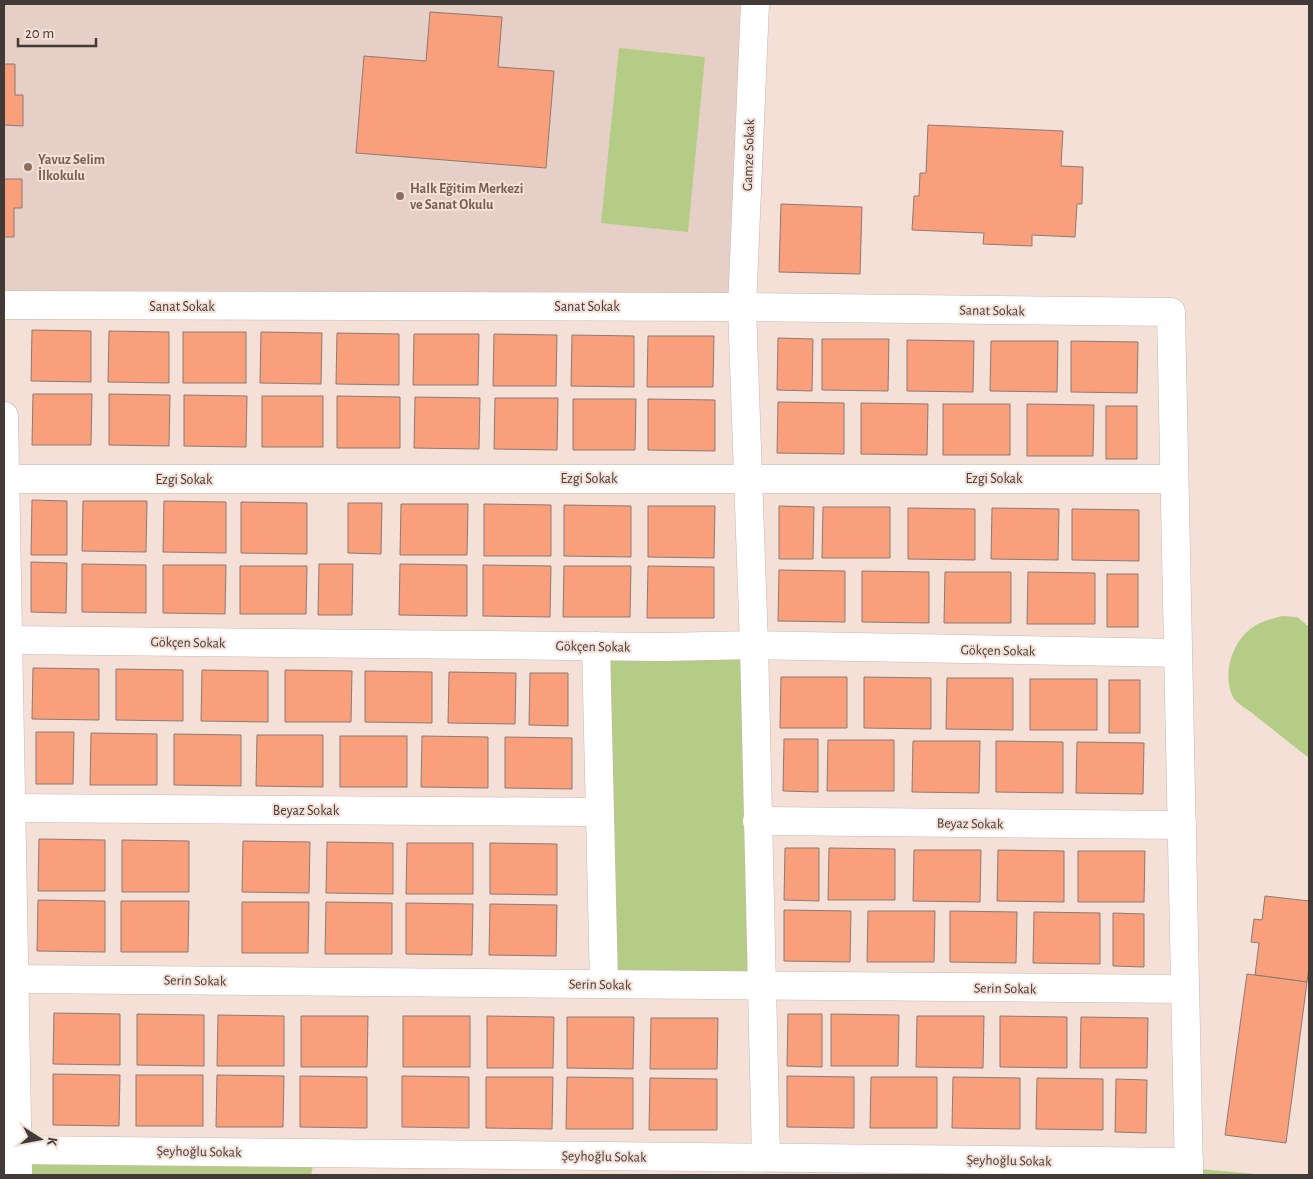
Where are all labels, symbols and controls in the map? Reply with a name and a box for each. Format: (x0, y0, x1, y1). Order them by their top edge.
scale bar (18, 15, 95, 47)
text: 20 m (25, 26, 54, 41)
street label: Gamze Sokak (741, 118, 757, 191)
place label: Yavuz Selim İlkokulu (38, 153, 105, 183)
marker: Yavuz Selim İlkokulu (22, 161, 34, 173)
place label: Halk Eğitim Merkezi ve Sanat Okulu (410, 182, 523, 212)
marker: Halk Eğitim Merkezi ve Sanat Okulu (394, 190, 406, 202)
street label: Sanat Sokak (149, 300, 215, 314)
street label: Sanat Sokak (554, 300, 620, 314)
street label: Sanat Sokak (959, 303, 1025, 319)
street label: Ezgi Sokak (561, 472, 618, 486)
street label: Ezgi Sokak (966, 472, 1023, 486)
street label: Ezgi Sokak (156, 473, 213, 487)
street label: Gökçen Sokak (151, 635, 226, 651)
street label: Gökçen Sokak (556, 639, 631, 655)
street label: Gökçen Sokak (961, 643, 1036, 659)
street label: Beyaz Sokak (273, 804, 340, 818)
street label: Beyaz Sokak (937, 816, 1004, 832)
street label: Serin Sokak (164, 973, 227, 989)
street label: Serin Sokak (569, 977, 632, 993)
street label: Serin Sokak (974, 981, 1037, 997)
north arrow (15, 1114, 65, 1164)
text: K (44, 1136, 59, 1147)
street label: Şeyhoğlu Sokak (156, 1144, 242, 1160)
street label: Şeyhoğlu Sokak (561, 1149, 647, 1165)
street label: Şeyhoğlu Sokak (966, 1153, 1052, 1169)

